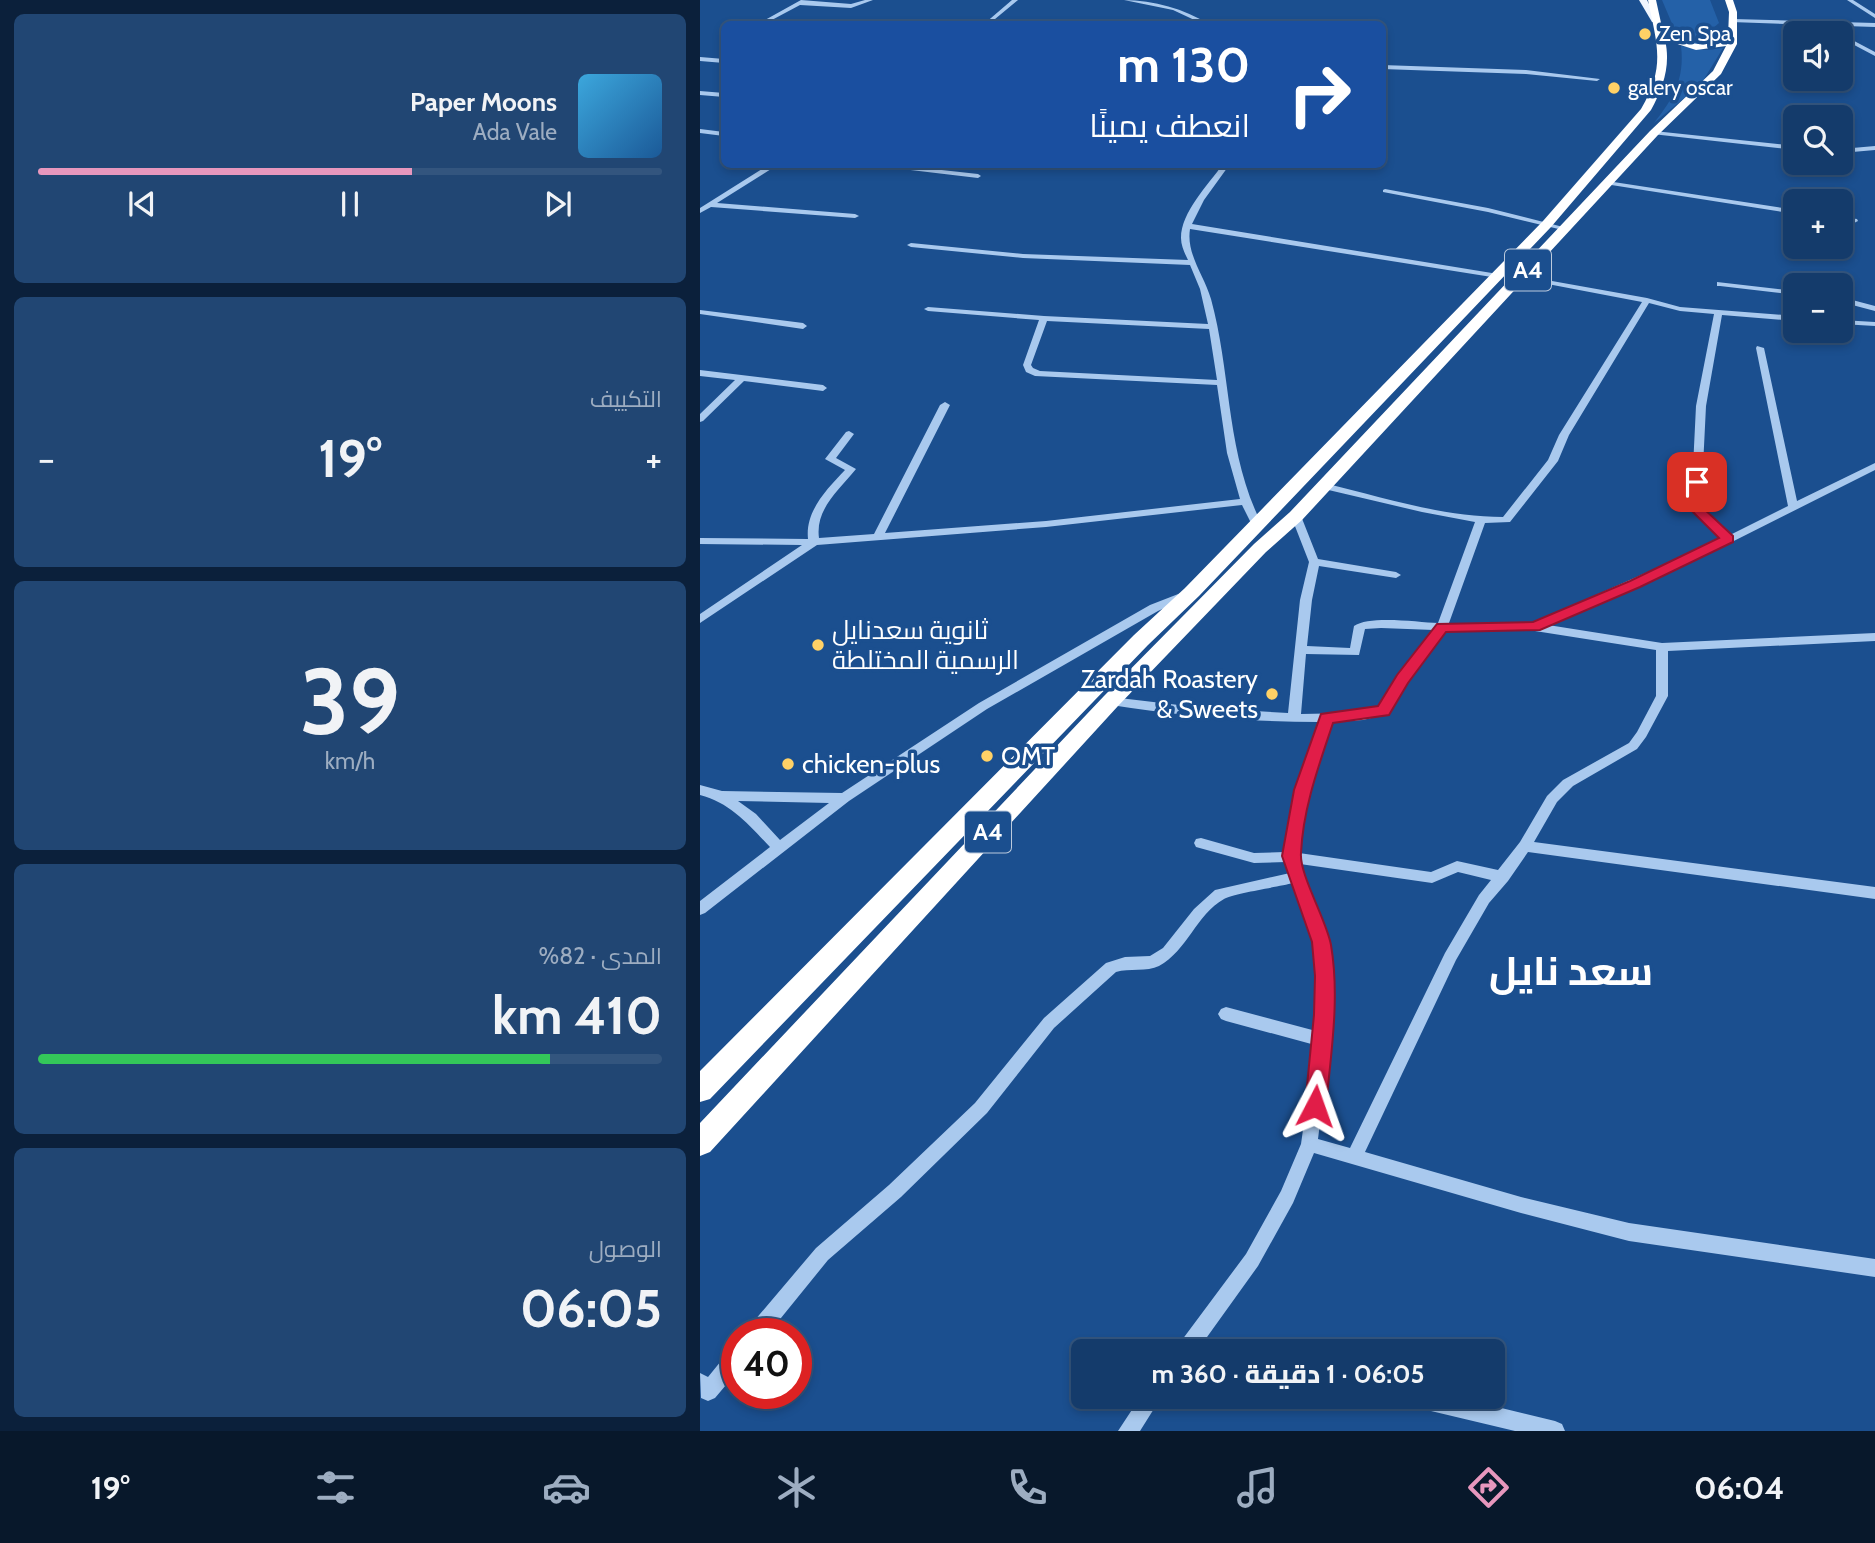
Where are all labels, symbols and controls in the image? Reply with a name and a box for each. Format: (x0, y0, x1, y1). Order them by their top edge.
place label: Zen Spa (1659, 21, 1731, 46)
map controls (1783, 21, 1853, 343)
button: sound (1783, 21, 1853, 91)
marker: Zen Spa (1637, 26, 1653, 42)
text: 130 m (1117, 35, 1250, 94)
icon: right (1274, 49, 1365, 140)
place label: galery oscar (1628, 75, 1733, 100)
marker: galery oscar (1606, 80, 1622, 96)
text: Paper Moons (410, 86, 557, 118)
button: search (1783, 105, 1853, 175)
text: انعطف يمينًا (1089, 106, 1250, 145)
text: Ada Vale (473, 118, 557, 146)
icon: previous (123, 185, 161, 223)
icon: pause (331, 185, 369, 223)
icon: next (539, 185, 577, 223)
button: + (1783, 189, 1853, 259)
road number: A4 (1505, 249, 1551, 290)
button: − (1783, 273, 1853, 343)
text: التكييف (590, 385, 662, 413)
text: 19° (318, 427, 382, 490)
text: − (38, 435, 55, 482)
text: + (645, 435, 662, 482)
pin (1667, 452, 1727, 512)
icon: arrive (1678, 463, 1716, 501)
place label: ثانوية سعدنايل الرسمية المختلطة (832, 614, 1019, 676)
marker: ثانوية سعدنايل الرسمية المختلطة (810, 637, 826, 653)
text: 39 (300, 646, 400, 757)
place label: Zardah Roastery & Sweets (1081, 663, 1258, 725)
marker: Zardah Roastery & Sweets (1264, 686, 1280, 702)
place label: OMT (1001, 740, 1055, 772)
text: km/h (325, 747, 375, 775)
place label: chicken-plus (802, 748, 940, 780)
marker: OMT (979, 748, 995, 764)
marker: chicken-plus (780, 756, 796, 772)
road number: A4 (965, 812, 1011, 852)
text: المدى · 82% (539, 942, 662, 970)
district label: سعد نايل (1489, 946, 1653, 995)
text: 410 km (492, 984, 662, 1047)
position arrow (1278, 1069, 1352, 1143)
text: الوصول (589, 1235, 662, 1263)
text: 06:05 (520, 1277, 662, 1340)
speed limit sign: 40 (721, 1318, 812, 1409)
text: 06:05 · 1 دقيقة · 360 m (1152, 1358, 1424, 1390)
icon: filters (311, 1463, 360, 1512)
icon: car (542, 1463, 591, 1512)
icon: climate (772, 1463, 821, 1512)
icon: phone (1003, 1463, 1052, 1512)
icon: music (1233, 1463, 1282, 1512)
icon: directions (1464, 1463, 1513, 1512)
text: 19° (91, 1468, 130, 1507)
text: 06:04 (1694, 1468, 1784, 1507)

